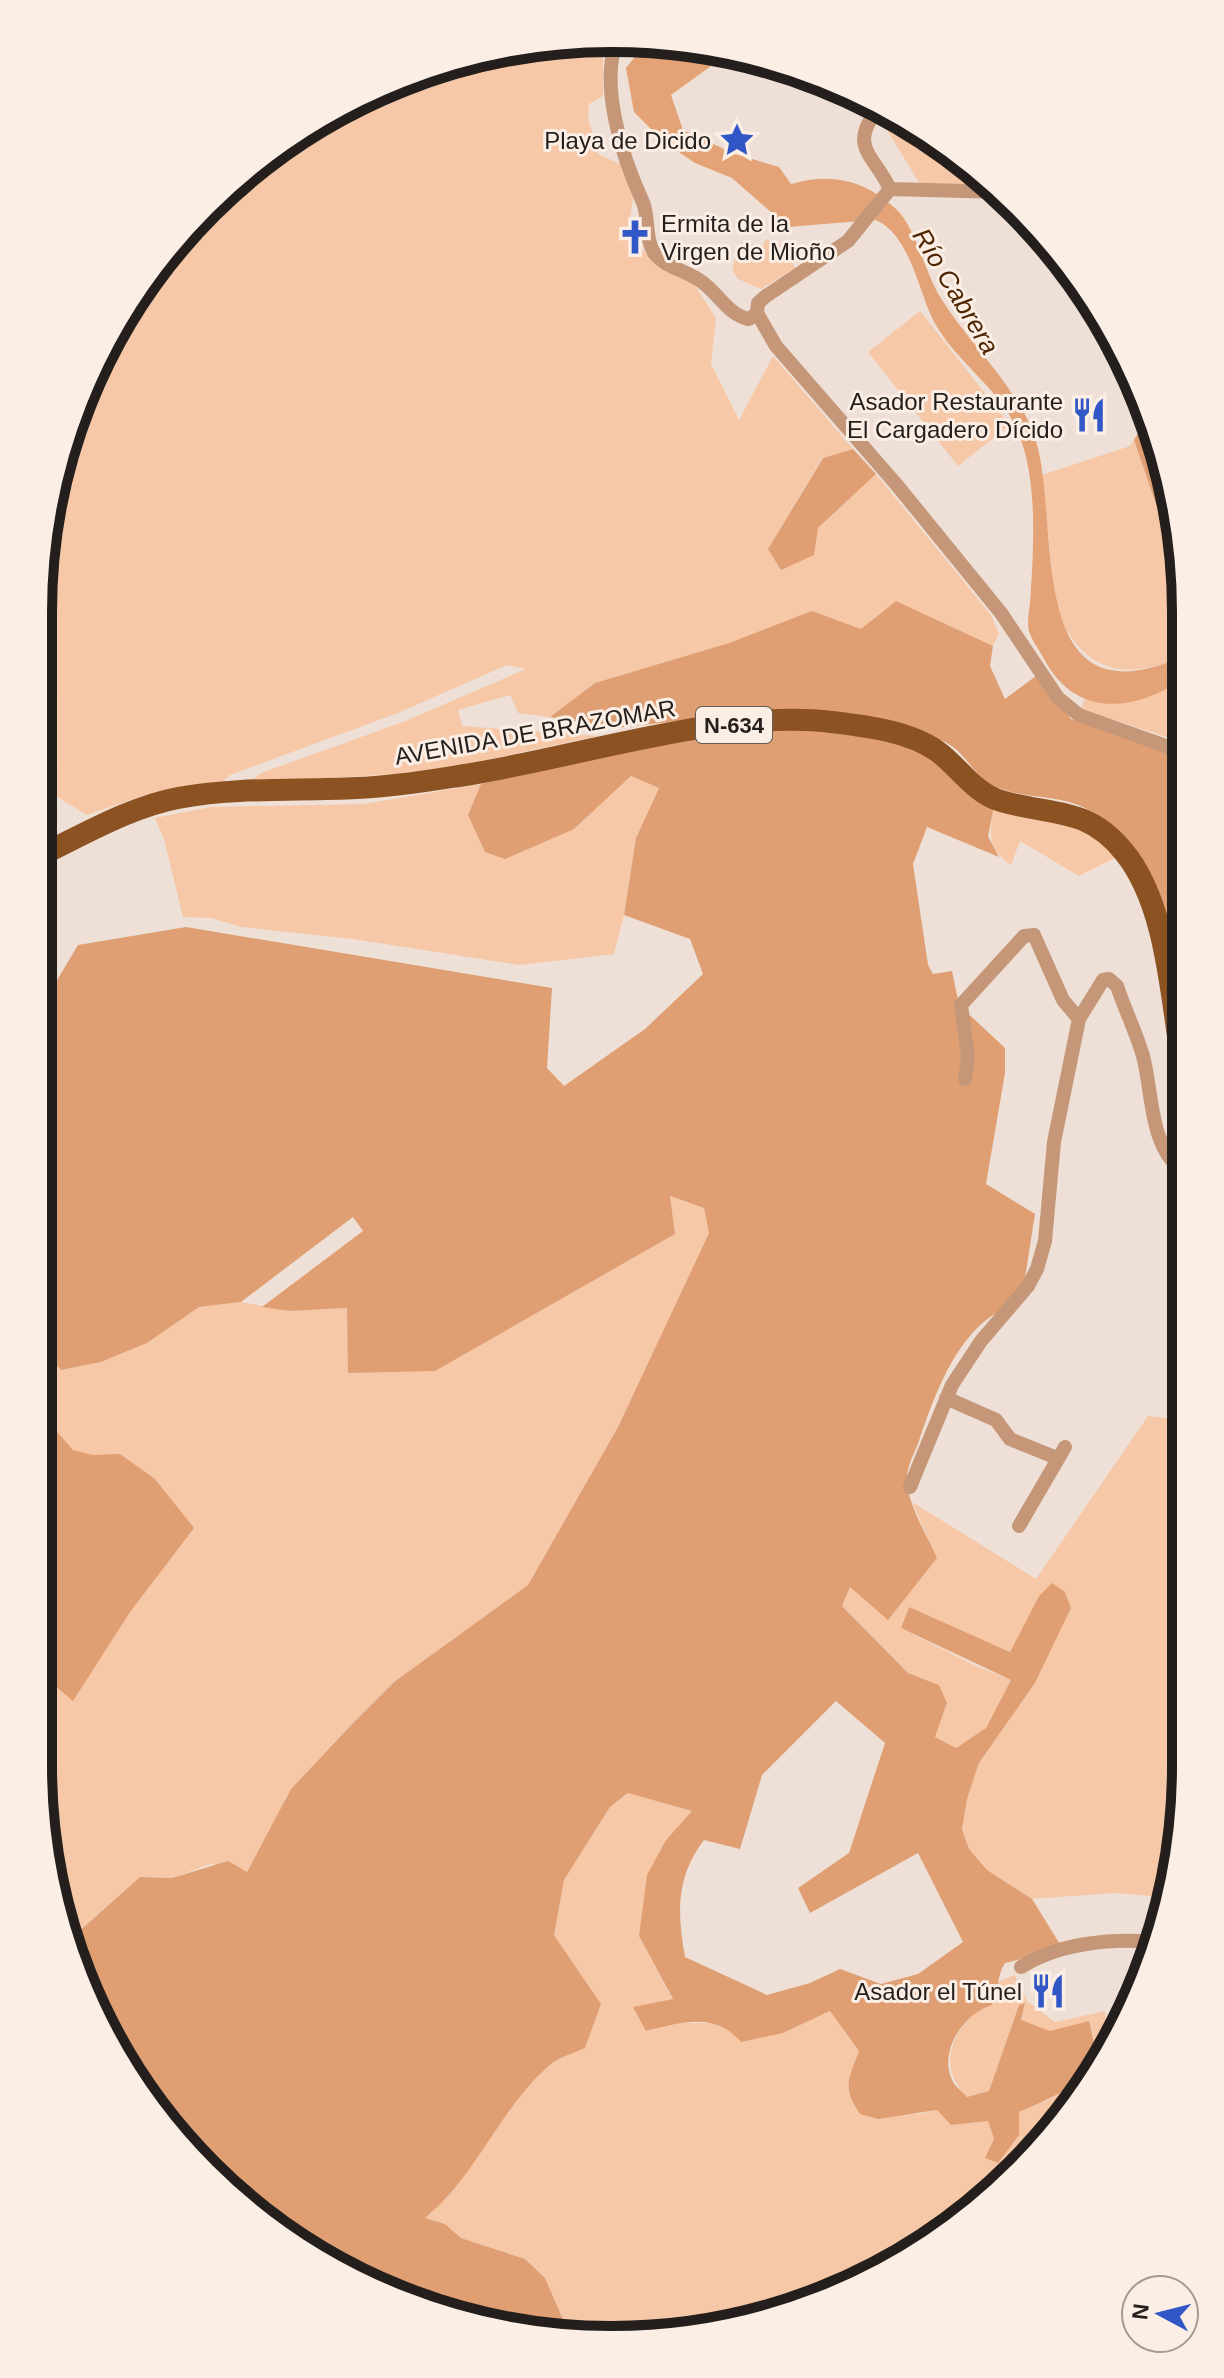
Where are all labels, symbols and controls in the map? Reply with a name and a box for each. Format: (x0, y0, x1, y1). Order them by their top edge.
place icon: Playa de Dicido (718, 121, 756, 159)
place label: Playa de Dicido (544, 127, 711, 154)
place label: Ermita de la Virgen de Mioño (661, 210, 835, 265)
church icon: Ermita de la Virgen de Mioño (616, 218, 654, 256)
water label: Río Cabrera (907, 223, 1005, 359)
place label: Asador Restaurante El Cargadero Dícido (847, 388, 1063, 443)
restaurant icon: Asador Restaurante El Cargadero Dícido (1070, 396, 1108, 434)
street label: AVENIDA DE BRAZOMAR (392, 694, 678, 770)
road number: N-634 (696, 707, 772, 743)
restaurant icon: Asador el Túnel (1029, 1972, 1067, 2010)
place label: Asador el Túnel (854, 1978, 1022, 2005)
north arrow (1120, 2274, 1200, 2354)
text: N (1127, 2302, 1154, 2321)

